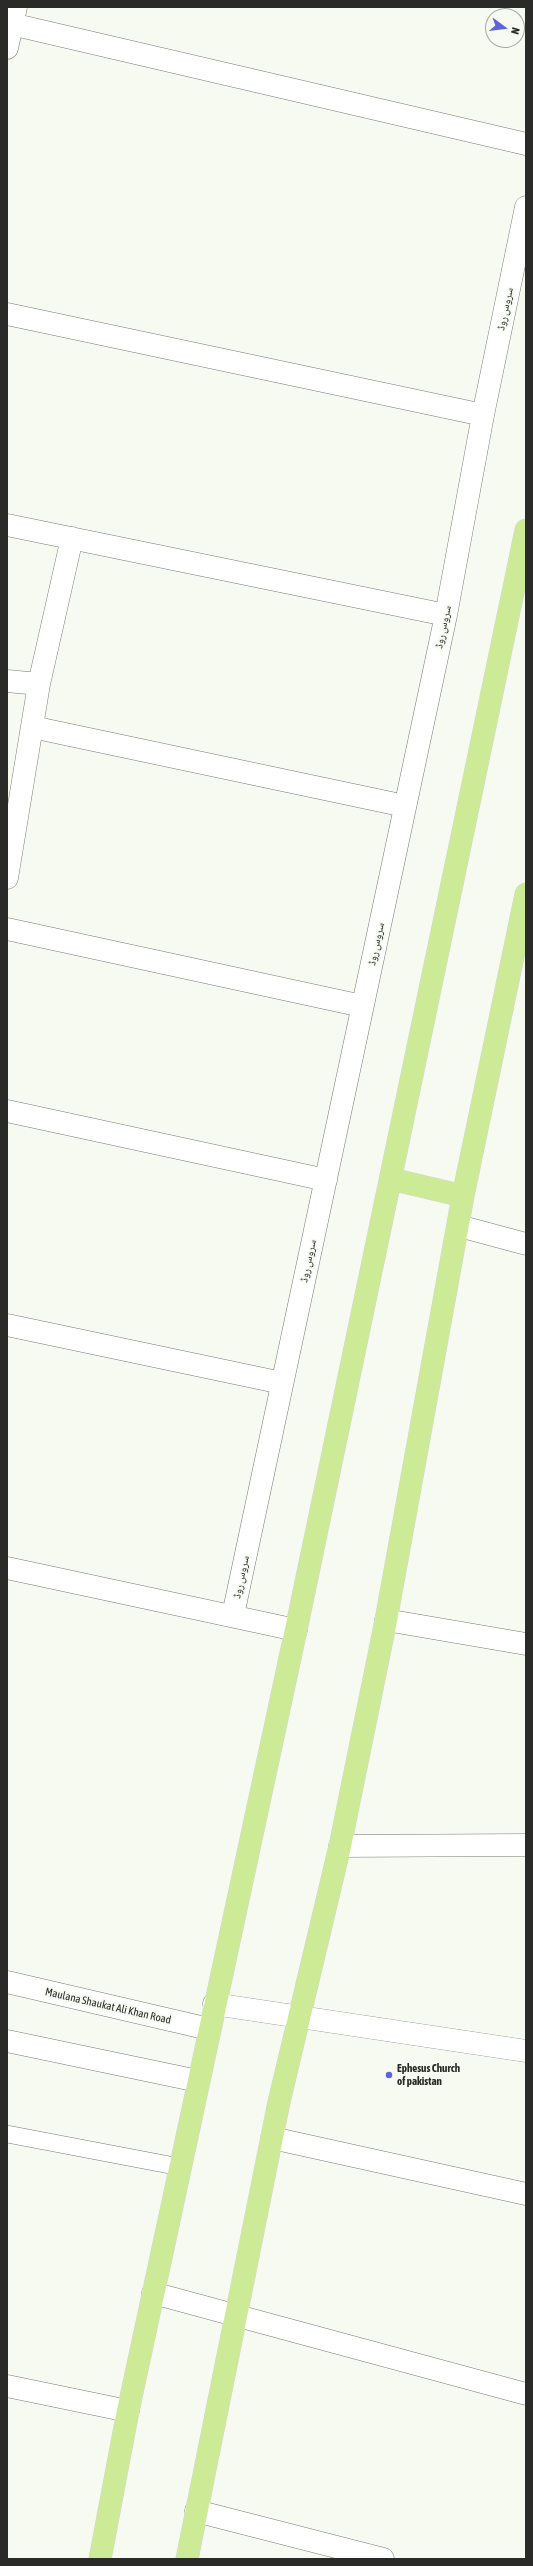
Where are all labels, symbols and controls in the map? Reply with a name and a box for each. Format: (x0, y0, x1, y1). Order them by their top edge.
north arrow (485, 8, 525, 48)
text: N (509, 26, 522, 36)
street label: سروس روڈ (494, 286, 516, 332)
street label: سروس روڈ (432, 604, 454, 650)
street label: سروس روڈ (365, 921, 387, 967)
street label: سروس روڈ (297, 1238, 319, 1284)
street label: سروس روڈ (230, 1554, 252, 1600)
street label: Maulana Shaukat Ali Khan Road (44, 1985, 172, 2027)
place label: Ephesus Church of pakistan (397, 2062, 460, 2088)
marker: Ephesus Church of pakistan (384, 2070, 394, 2080)

